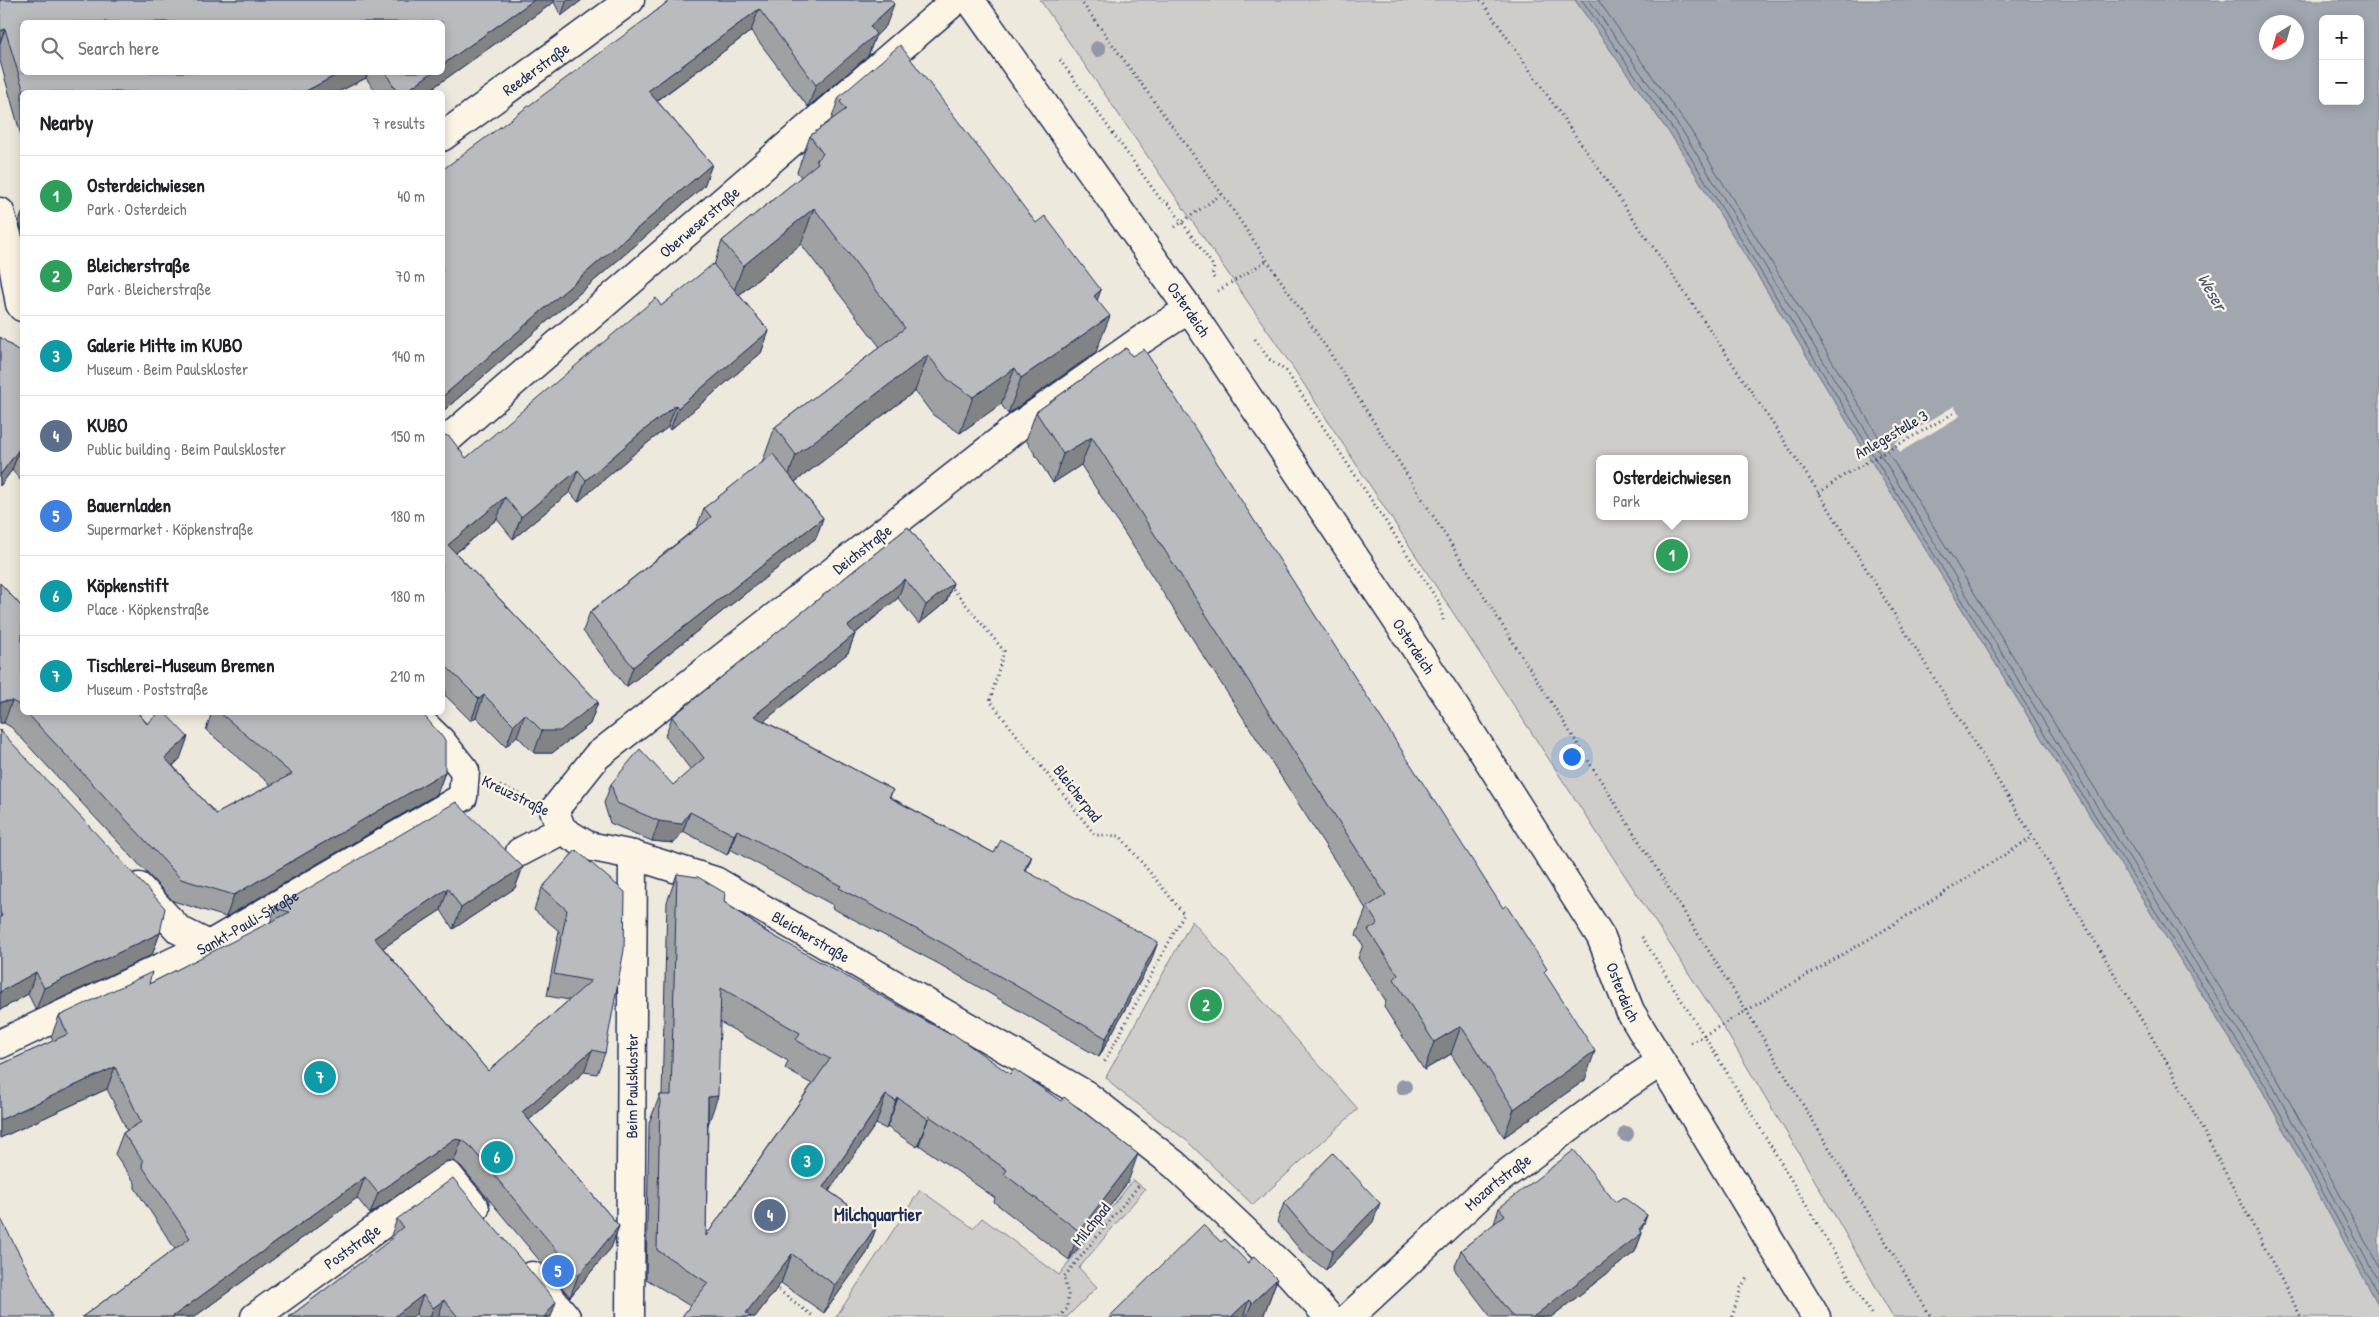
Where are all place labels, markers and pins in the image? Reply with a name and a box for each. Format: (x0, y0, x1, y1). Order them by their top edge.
pin: 1 (1656, 536, 1688, 574)
pin: 2 (1190, 986, 1222, 1024)
pin: 7 (304, 1058, 336, 1096)
pin: 6 (481, 1138, 513, 1176)
pin: 3 (791, 1142, 823, 1180)
pin: 4 (754, 1196, 786, 1234)
pin: 5 (542, 1252, 574, 1290)

